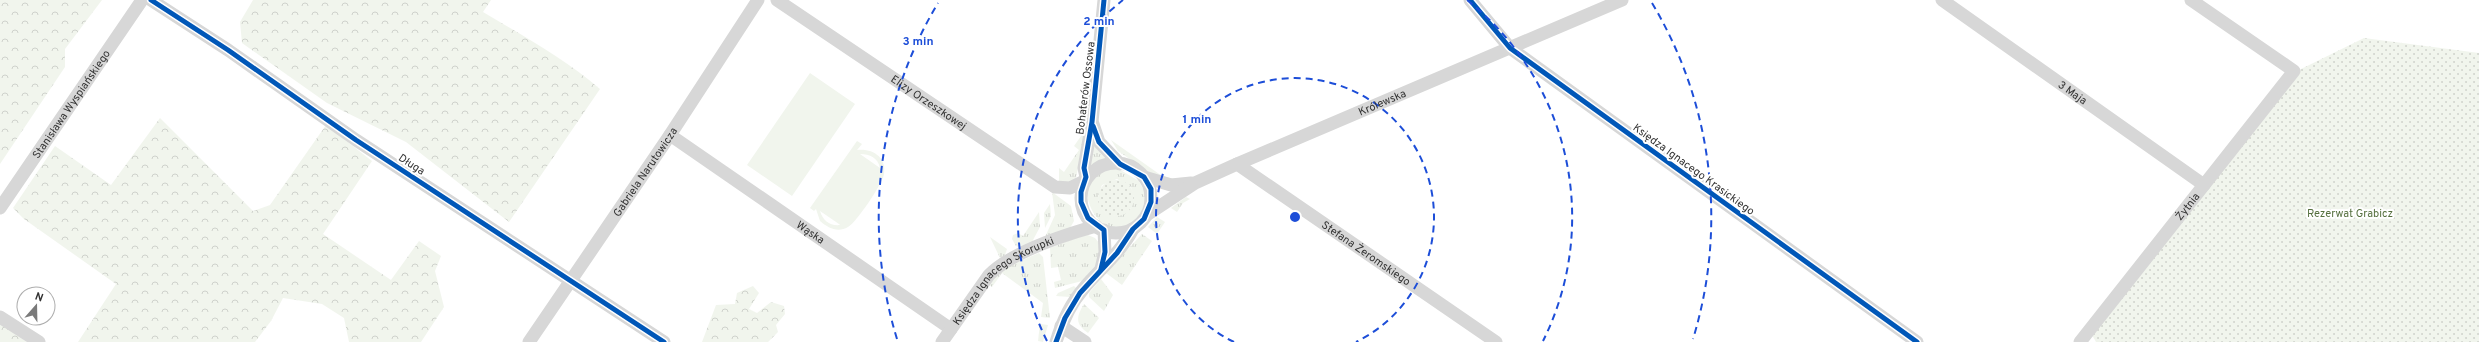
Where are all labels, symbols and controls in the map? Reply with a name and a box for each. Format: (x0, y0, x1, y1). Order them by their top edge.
text: 2 min (1083, 14, 1115, 30)
text: 3 min (902, 34, 934, 50)
street label: Bohaterów Ossowa (1073, 41, 1099, 135)
street label: Stanisława Wyspiańskiego (30, 47, 114, 162)
street label: Elizy Orzeszkowej (888, 73, 969, 133)
street label: 3 Maja (2055, 78, 2090, 108)
street label: Królewska (1356, 87, 1409, 119)
text: 1 min (1183, 112, 1211, 128)
street label: Księdza Ignacego Krasickiego (1630, 121, 1757, 219)
street label: Gabriela Narutowicza (610, 125, 681, 220)
street label: Długa (396, 151, 427, 179)
street label: Żytnia (2172, 190, 2203, 224)
park label: Rezerwat Grabicz (2307, 207, 2393, 221)
centre of rings (1288, 210, 1302, 224)
street label: Wąska (793, 218, 827, 248)
street label: Stefana Żeromskiego (1319, 218, 1413, 289)
street label: Księdza Ignacego Skorupki (950, 234, 1056, 328)
north arrow (16, 286, 56, 326)
text: N (33, 290, 45, 305)

